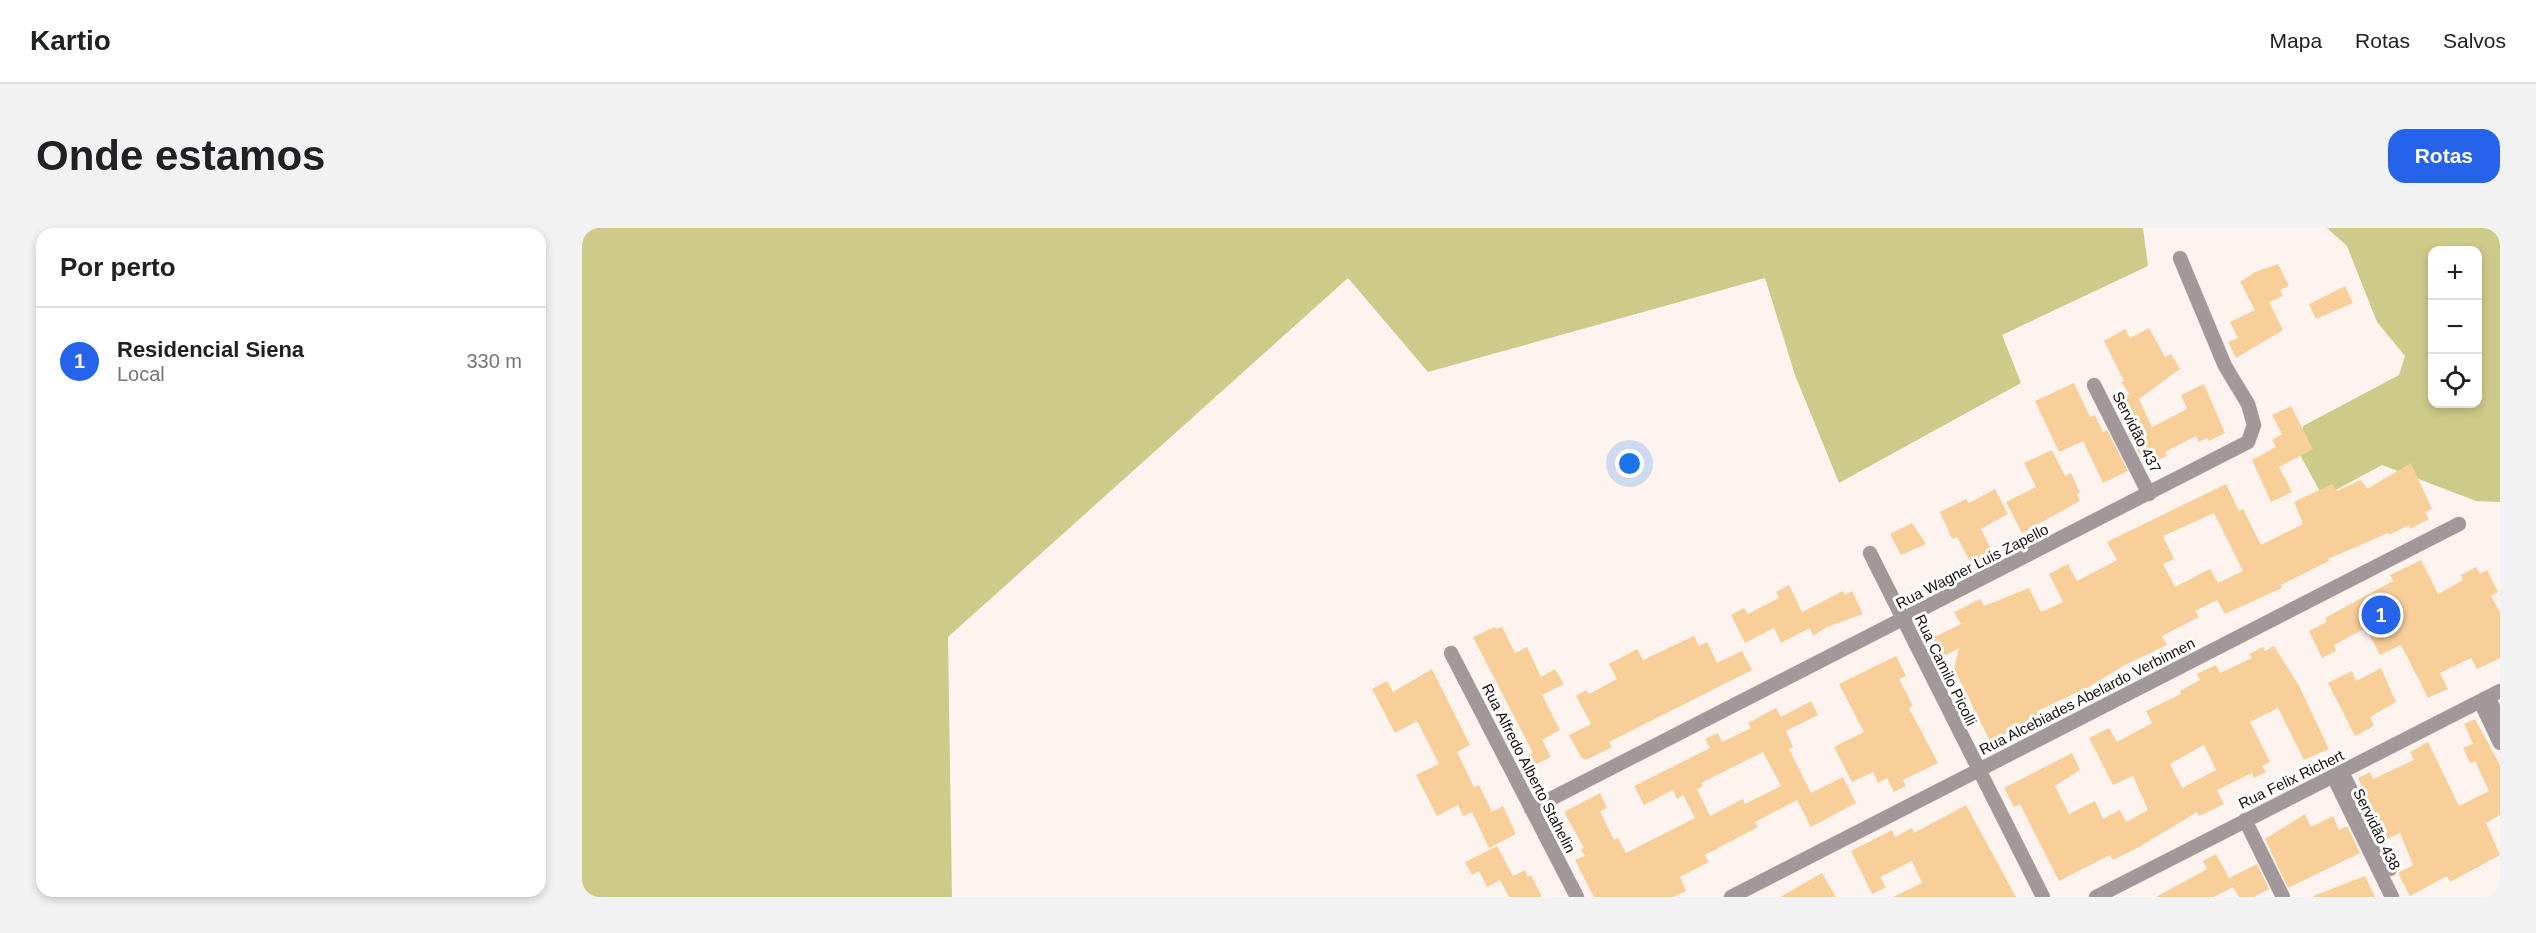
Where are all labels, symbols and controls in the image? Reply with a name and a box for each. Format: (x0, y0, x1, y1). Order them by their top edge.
text: Kartio (30, 25, 111, 56)
text: Mapa (2270, 29, 2322, 52)
text: Rotas (2355, 29, 2410, 52)
text: Salvos (2443, 29, 2506, 52)
button: Rotas (2388, 129, 2500, 183)
text: Onde estamos (36, 132, 325, 179)
map controls (2428, 246, 2482, 408)
button: + (2428, 246, 2482, 300)
text: Por perto (60, 252, 176, 282)
button: − (2428, 300, 2482, 354)
text: Residencial Siena (117, 337, 304, 362)
text: 1 (74, 350, 85, 372)
text: 330 m (466, 350, 522, 372)
button: locate (2428, 354, 2482, 408)
text: Local (117, 363, 165, 385)
street label: Servidão 437 (2109, 389, 2165, 475)
your location (1615, 449, 1644, 478)
street label: Rua Wagner Luis Zapello (1893, 520, 2051, 612)
pin: 1 (2362, 592, 2400, 638)
street label: Rua Camilo Picolli (1912, 612, 1980, 728)
street label: Rua Alcebiades Abelardo Verbinnen (1977, 634, 2197, 758)
street label: Rua Alfredo Alberto Stahelin (1479, 681, 1579, 855)
street label: Rua Felix Richert (2236, 746, 2347, 812)
street label: Servidão 438 (2350, 786, 2404, 872)

